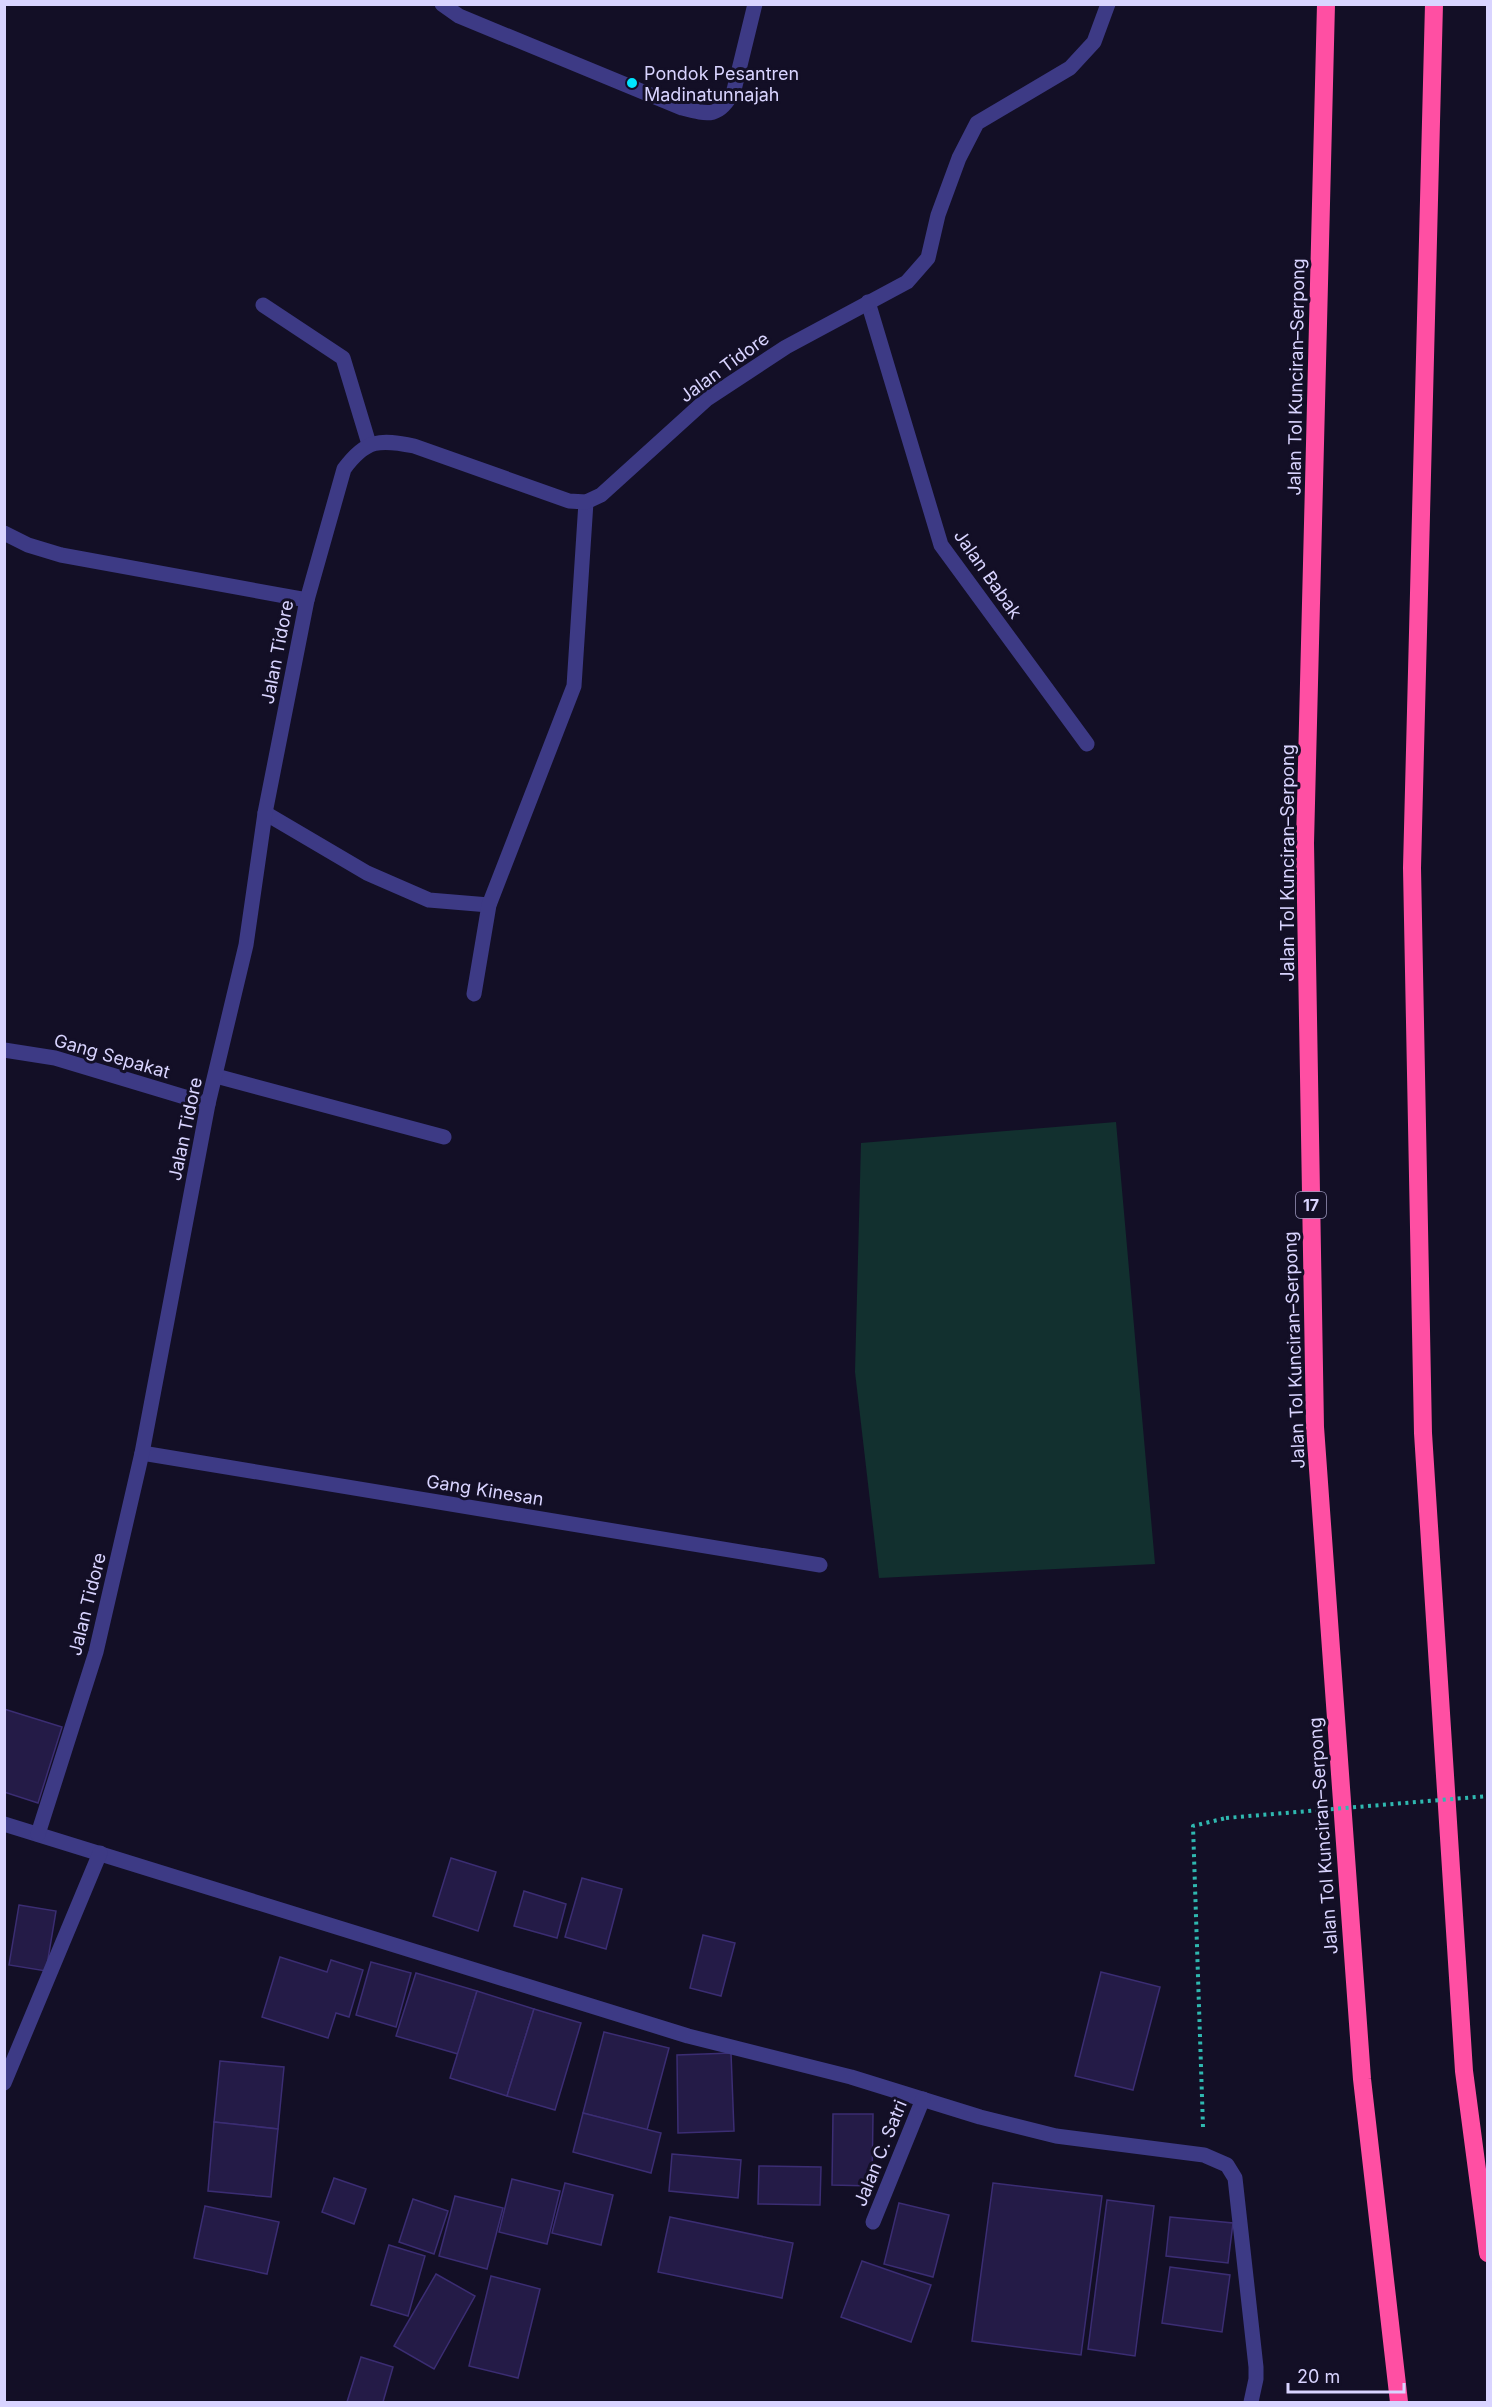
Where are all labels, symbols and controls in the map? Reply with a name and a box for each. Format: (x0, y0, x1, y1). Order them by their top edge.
place label: Pondok Pesantren Madinatunnajah (644, 63, 799, 105)
marker: Pondok Pesantren Madinatunnajah (625, 76, 639, 90)
street label: Jalan Tol Kunciran–Serpong (1283, 258, 1309, 496)
street label: Jalan Tidore (675, 328, 773, 406)
street label: Jalan Babak (950, 526, 1026, 623)
street label: Jalan Tidore (257, 598, 297, 706)
street label: Jalan Tol Kunciran–Serpong (1277, 744, 1298, 982)
street label: Gang Sepakat (52, 1029, 172, 1083)
street label: Jalan Tidore (164, 1075, 206, 1183)
road number: 17 (1296, 1192, 1326, 1218)
street label: Jalan Tol Kunciran–Serpong (1279, 1231, 1309, 1469)
street label: Gang Kinesan (425, 1470, 545, 1510)
street label: Jalan Tidore (64, 1550, 110, 1658)
street label: Jalan Tol Kunciran–Serpong (1304, 1717, 1342, 1955)
street label: Jalan C. Satri (849, 2097, 911, 2209)
scale bar (1288, 2356, 1404, 2394)
text: 20 m (1297, 2366, 1340, 2387)

